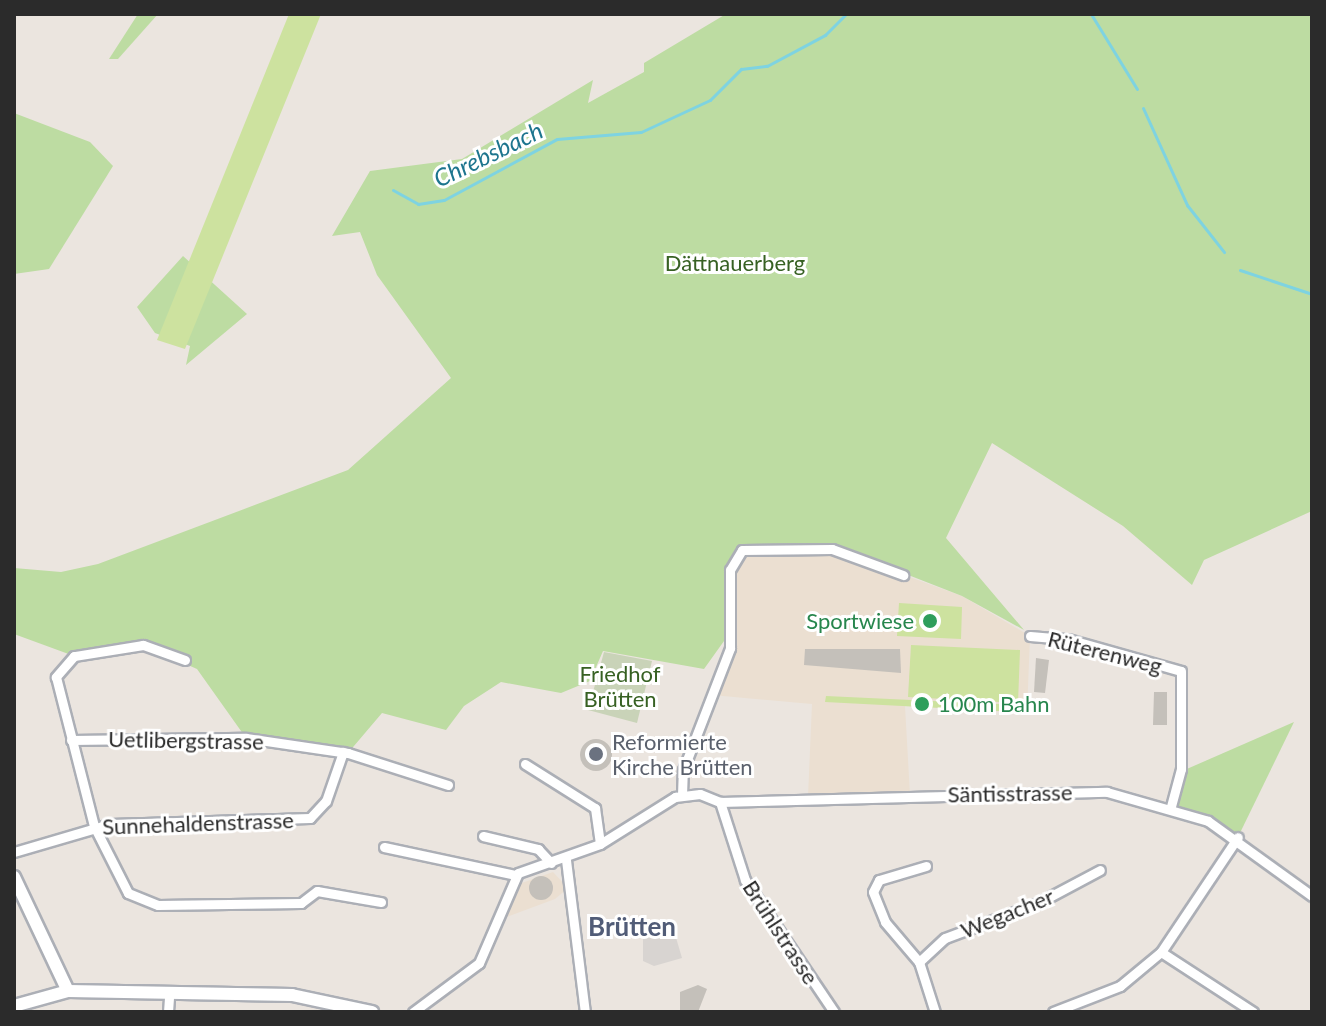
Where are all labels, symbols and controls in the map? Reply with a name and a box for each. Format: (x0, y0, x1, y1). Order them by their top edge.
water label: Chrebsbach (429, 115, 547, 193)
park label: Dättnauerberg (665, 250, 805, 276)
place label: Sportwiese (806, 608, 914, 634)
marker: Sportwiese (921, 612, 939, 630)
street label: Rüterenweg (1045, 625, 1165, 679)
park label: Friedhof Brütten (580, 660, 660, 712)
place label: 100m Bahn (938, 691, 1050, 717)
marker: 100m Bahn (913, 695, 931, 713)
street label: Uetlibergstrasse (108, 725, 264, 755)
place label: Reformierte Kirche Brütten (612, 728, 753, 780)
marker: Reformierte Kirche Brütten (587, 745, 605, 763)
street label: Säntisstrasse (947, 779, 1073, 807)
street label: Sunnehaldenstrasse (102, 806, 294, 840)
street label: Brühlstrasse (738, 875, 824, 989)
street label: Wegacher (957, 882, 1057, 944)
district label: Brütten (588, 911, 676, 943)

